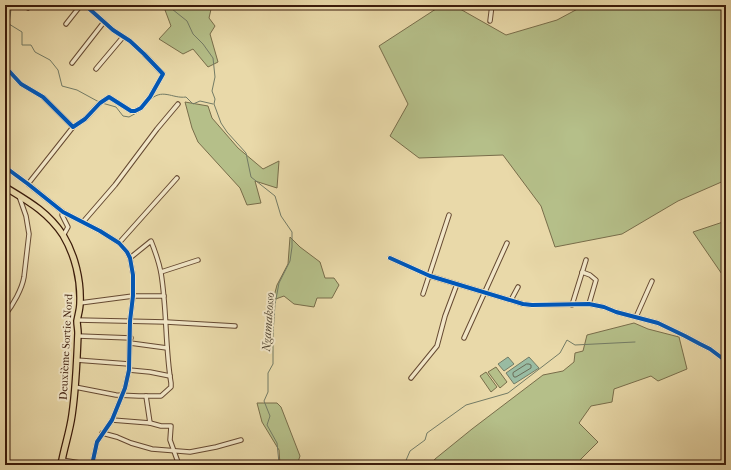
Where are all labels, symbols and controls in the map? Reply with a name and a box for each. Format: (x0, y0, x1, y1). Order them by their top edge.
water label: Ngamakosso (259, 292, 277, 353)
street label: Deuxième Sortie Nord (57, 293, 75, 400)

